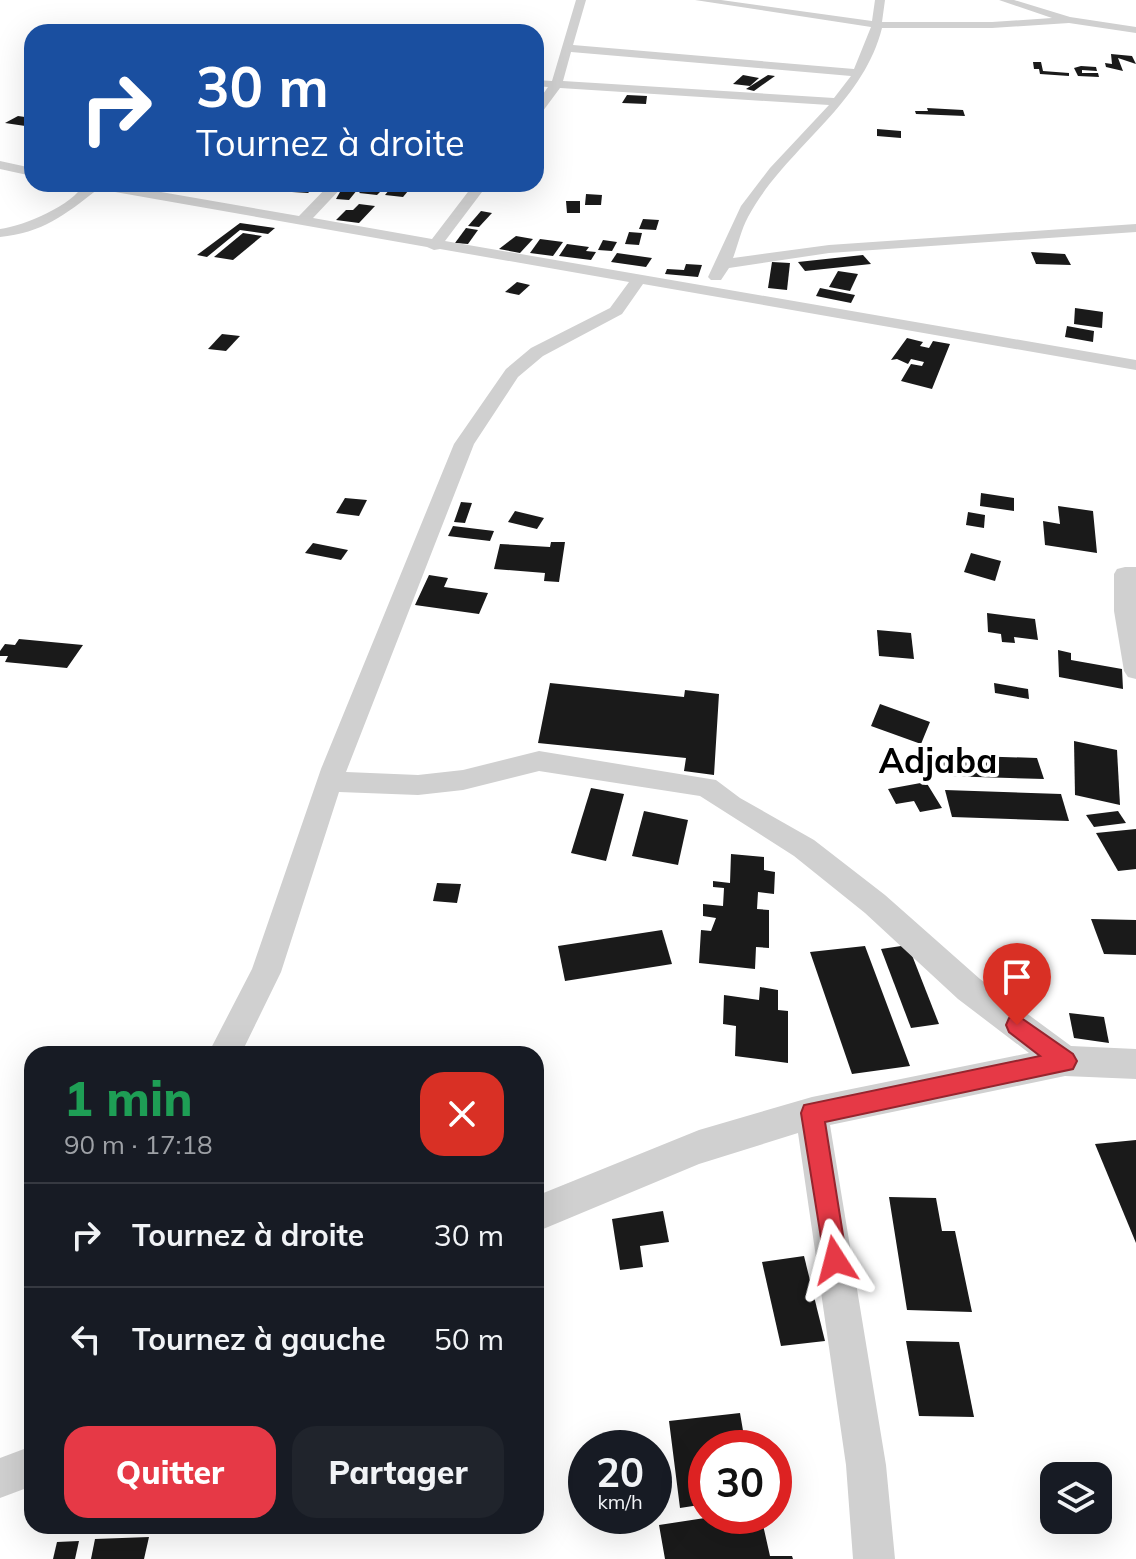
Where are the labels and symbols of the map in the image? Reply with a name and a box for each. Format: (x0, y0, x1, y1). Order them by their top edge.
district label: Adjaba (879, 739, 997, 782)
pin (983, 943, 1051, 1025)
position arrow (793, 1218, 877, 1302)
speed limit sign: 30 (688, 1430, 792, 1534)

